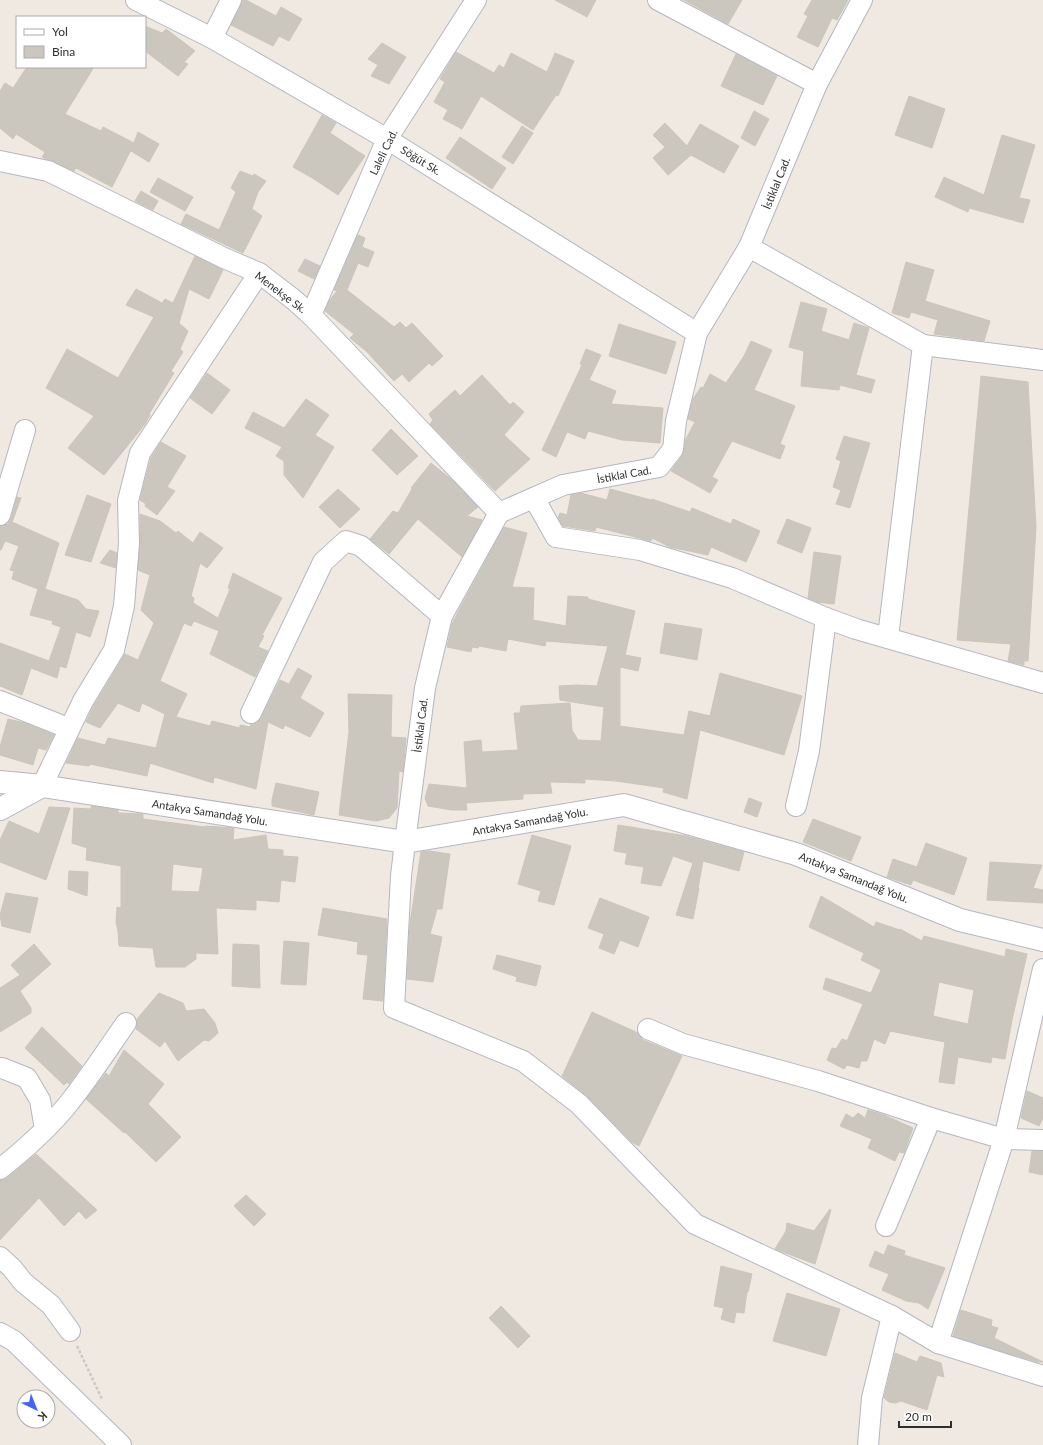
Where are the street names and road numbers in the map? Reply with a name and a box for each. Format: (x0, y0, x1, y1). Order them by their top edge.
street label: Laleli Cad. (366, 127, 400, 177)
street label: Söğüt Sk. (399, 143, 443, 177)
street label: İstiklal Cad. (760, 155, 792, 211)
street label: Menekşe Sk. (253, 269, 309, 315)
street label: İstiklal Cad. (596, 463, 652, 485)
street label: İstiklal Cad. (410, 697, 430, 753)
street label: Antakya Samandağ Yolu. (151, 796, 269, 828)
street label: Antakya Samandağ Yolu. (471, 804, 589, 838)
street label: Antakya Samandağ Yolu. (797, 849, 911, 905)

